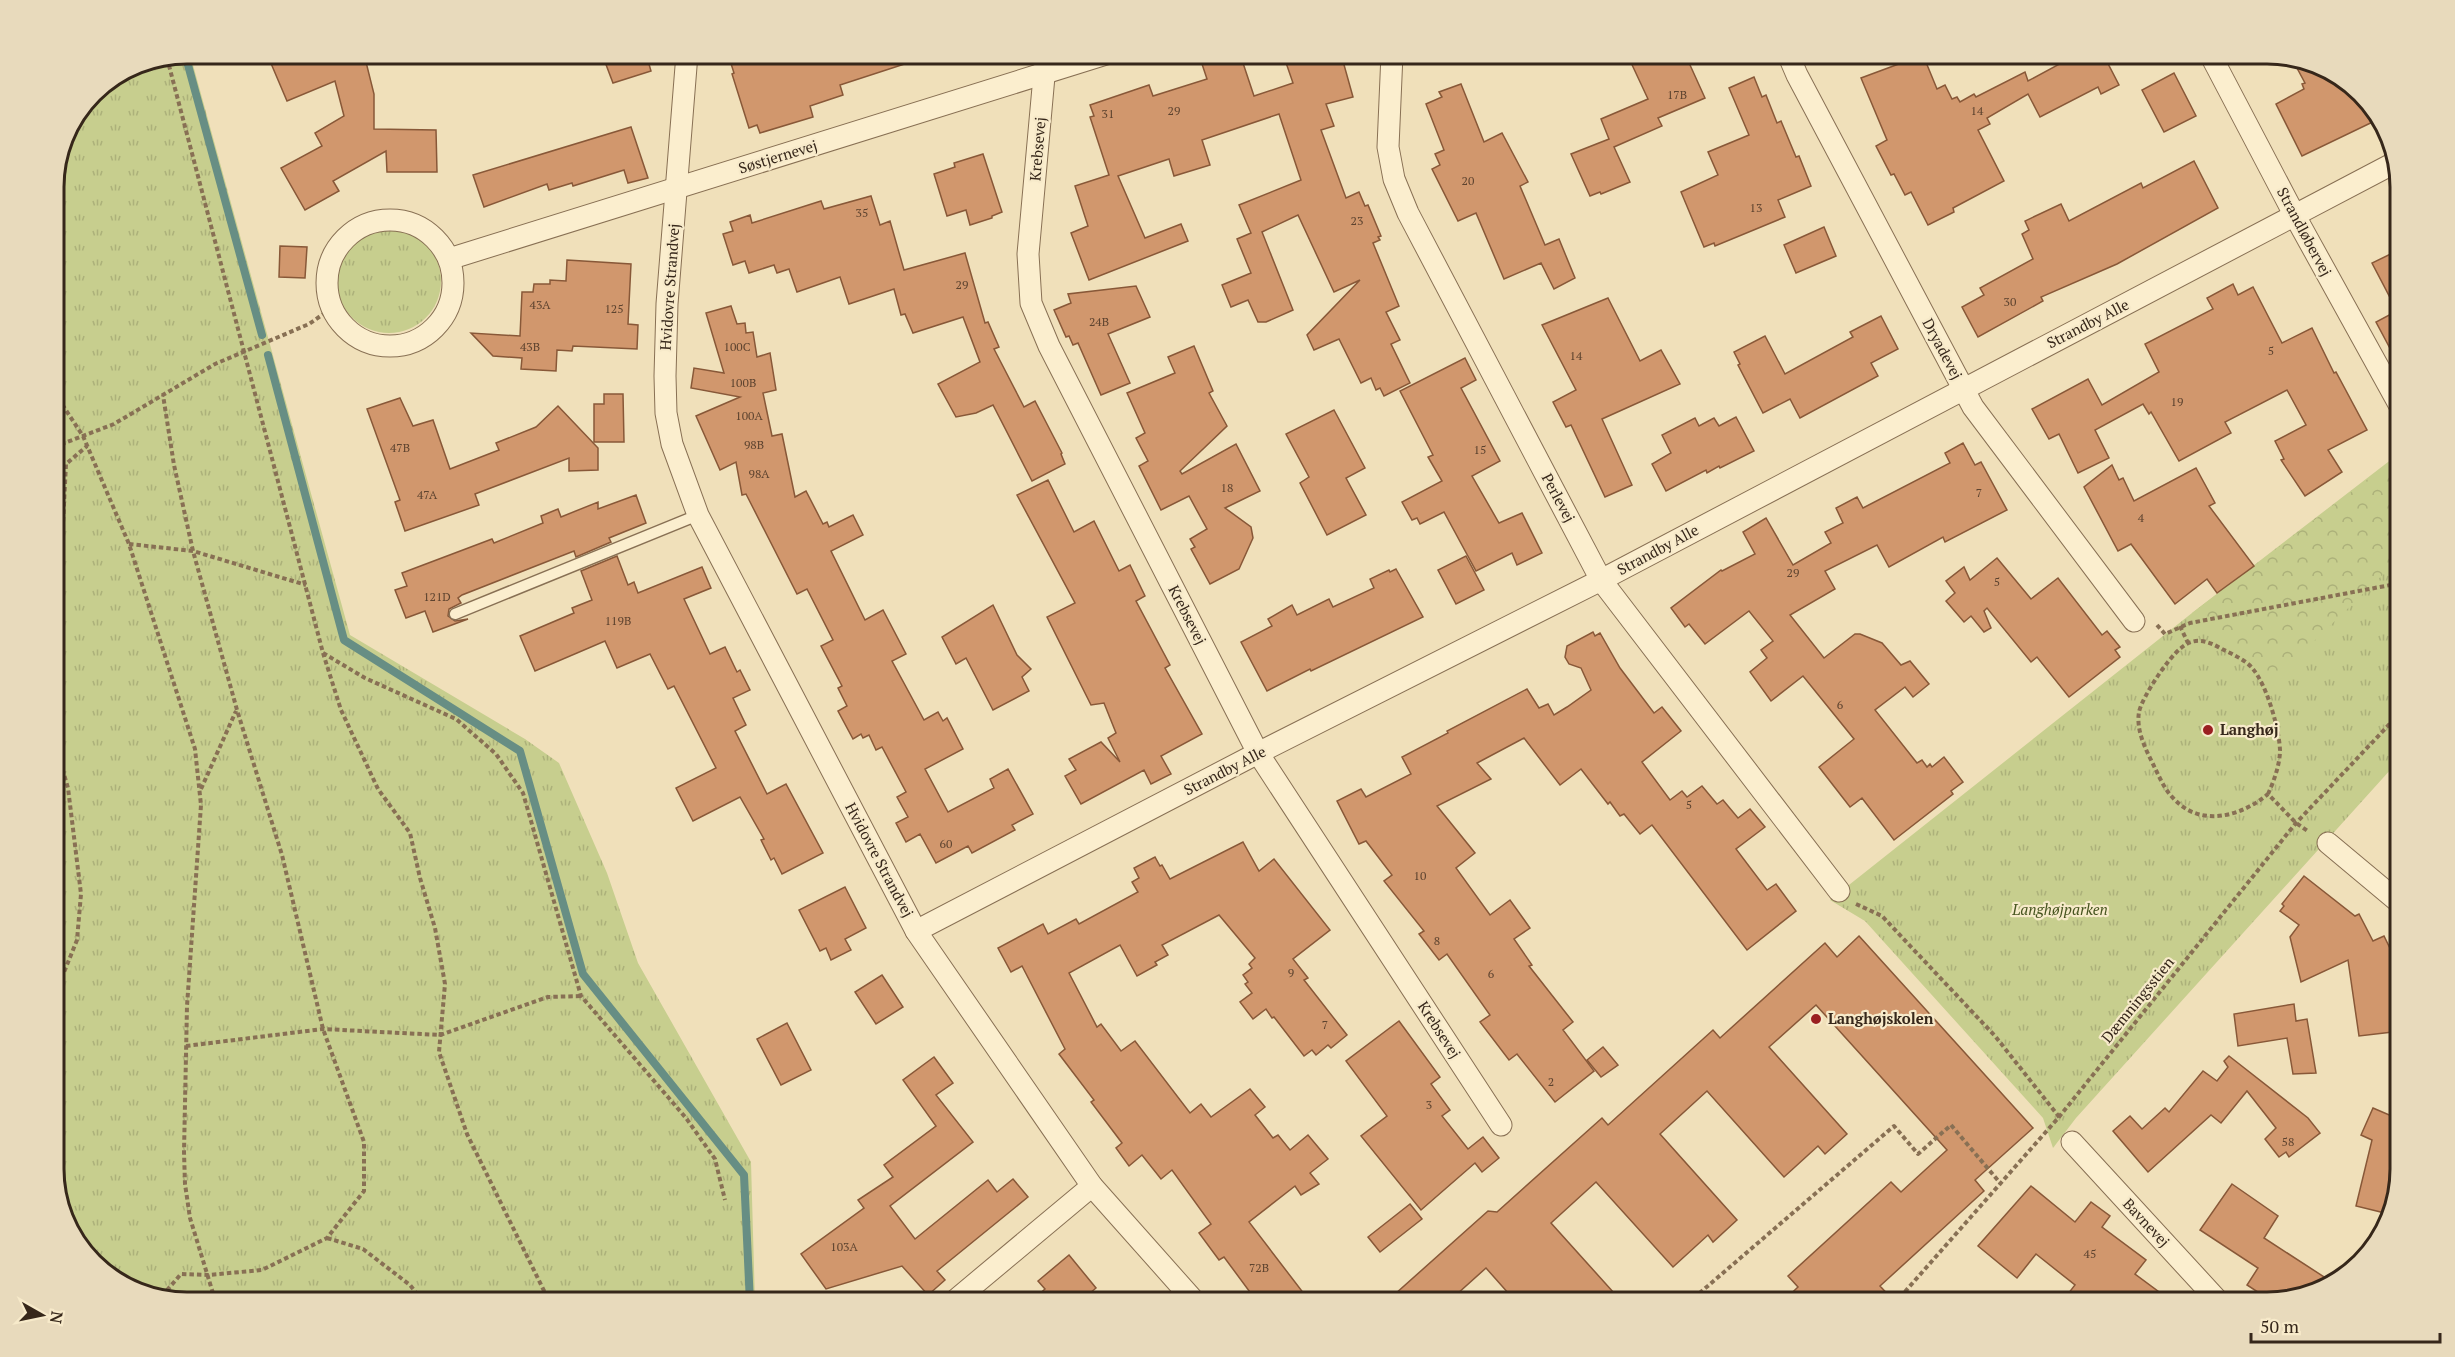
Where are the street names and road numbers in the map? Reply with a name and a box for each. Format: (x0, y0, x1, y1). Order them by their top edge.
street label: Krebsevej (1024, 116, 1050, 182)
street label: Søstjernevej (736, 135, 820, 178)
street label: Strandløbervej (2273, 184, 2337, 279)
street label: Hvidovre Strandvej (655, 223, 683, 351)
street label: Strandby Alle (2043, 294, 2132, 352)
street label: Dryadevej (1918, 314, 1967, 383)
street label: Perlevej (1538, 470, 1580, 526)
street label: Strandby Alle (1613, 519, 1702, 579)
street label: Krebsevej (1164, 581, 1211, 648)
street label: Strandby Alle (1180, 741, 1269, 799)
street label: Hvidovre Strandvej (841, 799, 919, 920)
street label: Dæmningsstien (2096, 952, 2178, 1046)
street label: Krebsevej (1414, 997, 1466, 1062)
street label: Bavnevej (2119, 1194, 2174, 1251)

